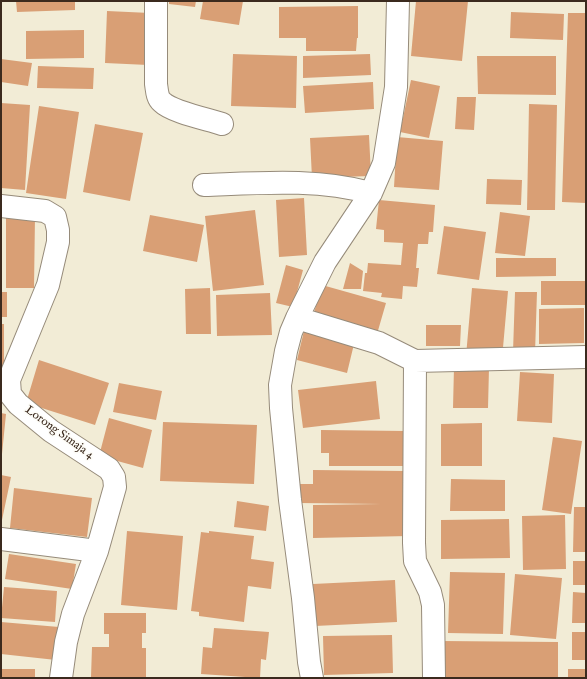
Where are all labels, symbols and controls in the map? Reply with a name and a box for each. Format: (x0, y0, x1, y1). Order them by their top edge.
street label: Lorong Simaja 4 (22, 403, 96, 463)

